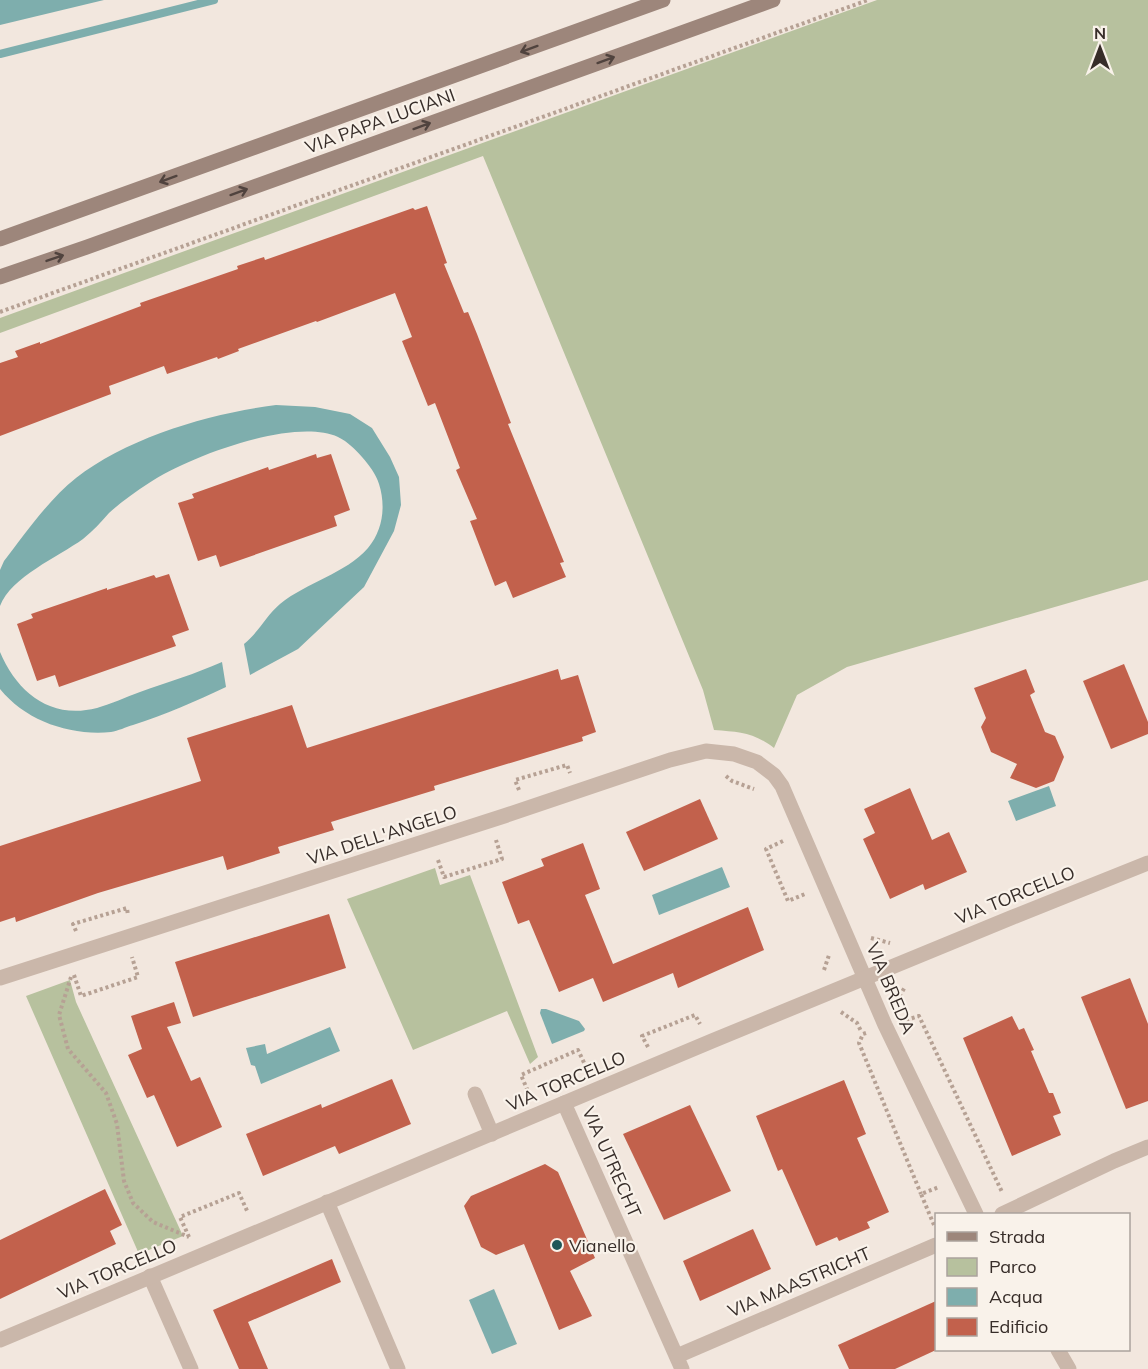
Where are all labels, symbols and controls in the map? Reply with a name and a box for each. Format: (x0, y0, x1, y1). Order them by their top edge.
north arrow (1070, 18, 1130, 78)
text: N (1094, 23, 1106, 43)
one-way arrow (521, 44, 539, 55)
one-way arrow (596, 54, 615, 65)
street label: VIA PAPA LUCIANI (302, 83, 458, 159)
one-way arrow (413, 120, 431, 131)
one-way arrow (159, 175, 178, 186)
one-way arrow (229, 186, 248, 197)
one-way arrow (45, 252, 64, 263)
street label: VIA DELL'ANGELO (304, 800, 460, 870)
street label: VIA TORCELLO (952, 861, 1078, 929)
street label: VIA BREDA (861, 939, 921, 1037)
street label: VIA TORCELLO (503, 1046, 629, 1116)
street label: VIA UTRECHT (577, 1103, 647, 1221)
legend (935, 1213, 1130, 1351)
text: Strada (989, 1225, 1045, 1248)
street label: VIA TORCELLO (54, 1234, 180, 1304)
place label: Vianello (569, 1234, 636, 1257)
marker: Vianello (550, 1238, 564, 1252)
street label: VIA MAASTRICHT (724, 1242, 874, 1322)
text: Parco (989, 1255, 1037, 1278)
text: Acqua (989, 1285, 1043, 1308)
text: Edificio (989, 1315, 1048, 1338)

